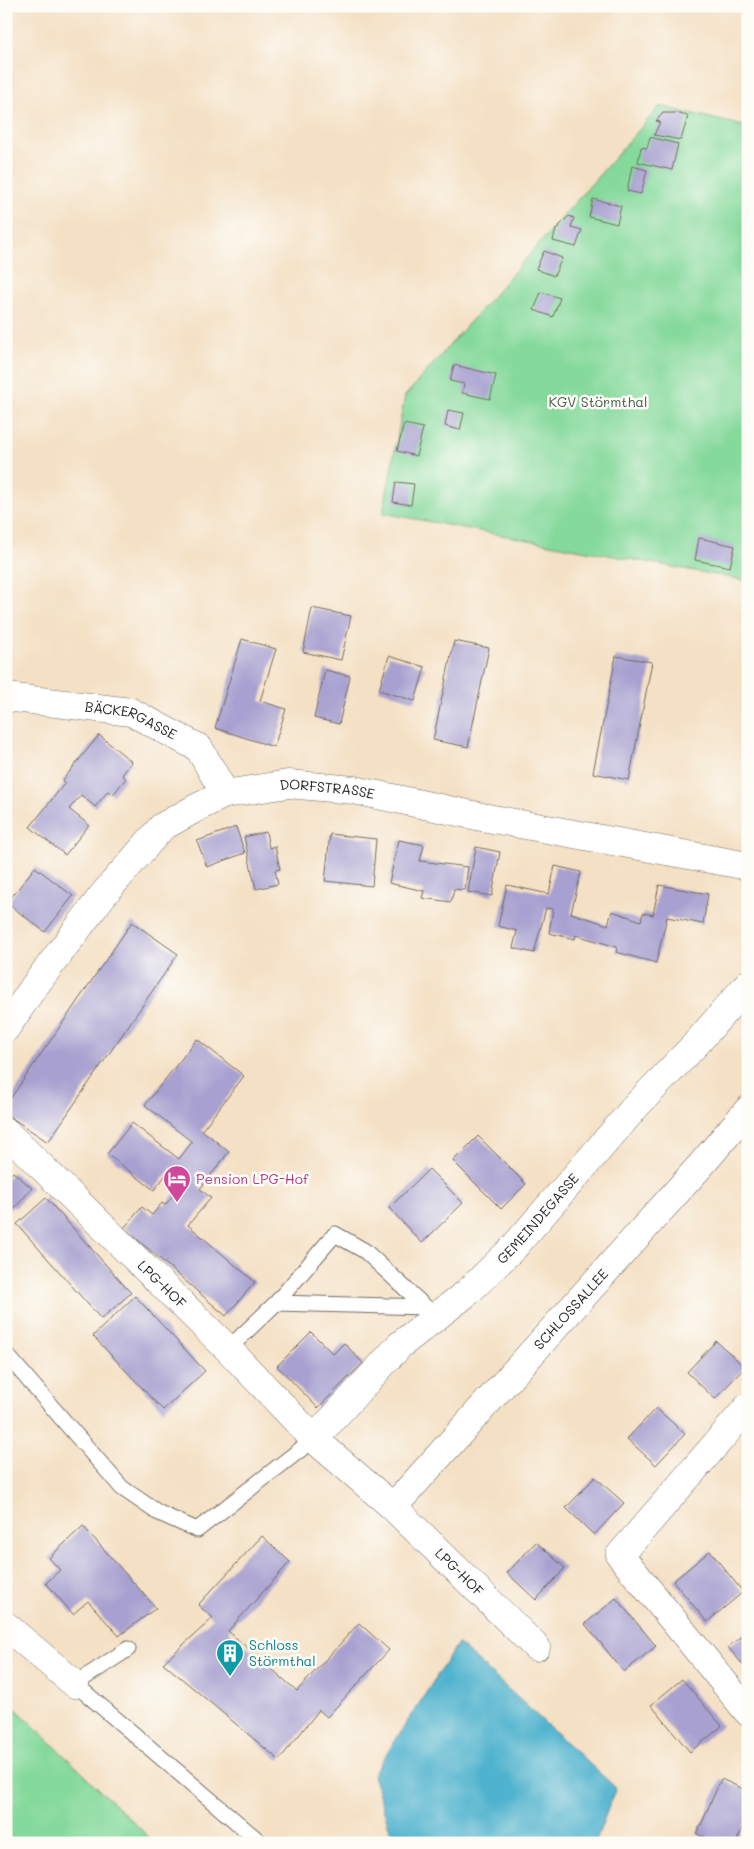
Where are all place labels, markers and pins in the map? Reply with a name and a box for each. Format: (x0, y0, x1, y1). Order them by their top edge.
hotel icon: Pension LPG-Hof (162, 1164, 192, 1203)
place label: Pension LPG-Hof (196, 1169, 309, 1188)
place label: Schloss Störmthal (249, 1635, 316, 1670)
building icon: Schloss Störmthal (215, 1638, 245, 1677)

